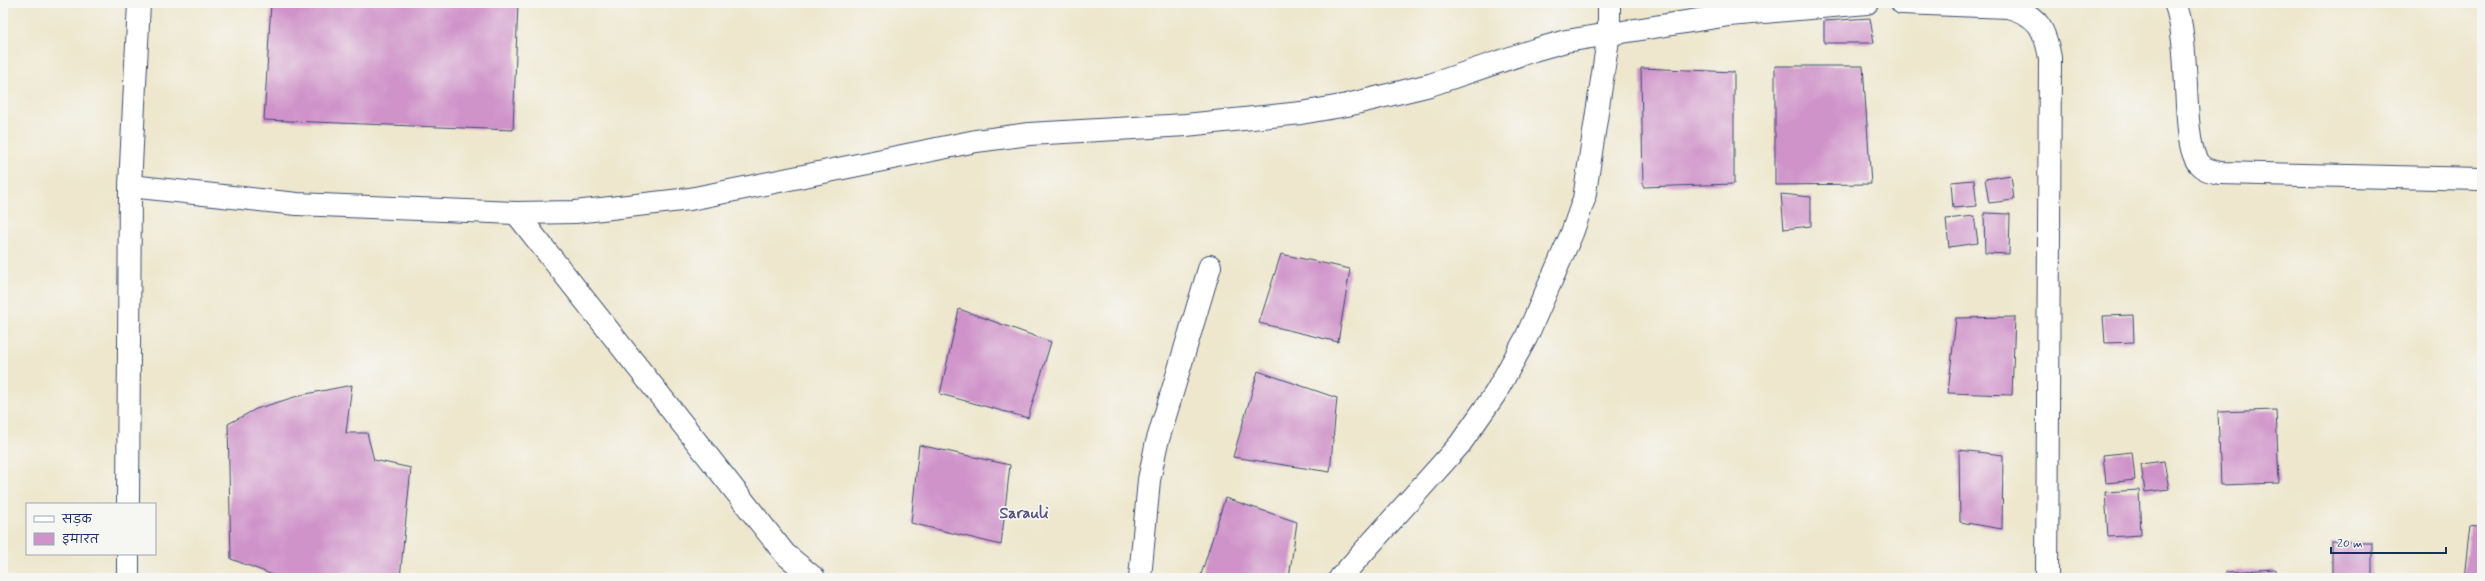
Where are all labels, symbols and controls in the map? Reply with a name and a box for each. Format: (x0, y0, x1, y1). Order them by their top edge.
legend (26, 503, 156, 555)
district label: Sarauli (999, 503, 1049, 524)
text: सड़क (61, 512, 93, 528)
scale bar (2331, 529, 2446, 555)
text: इमारत (62, 532, 100, 548)
text: 20 m (2337, 536, 2363, 552)

